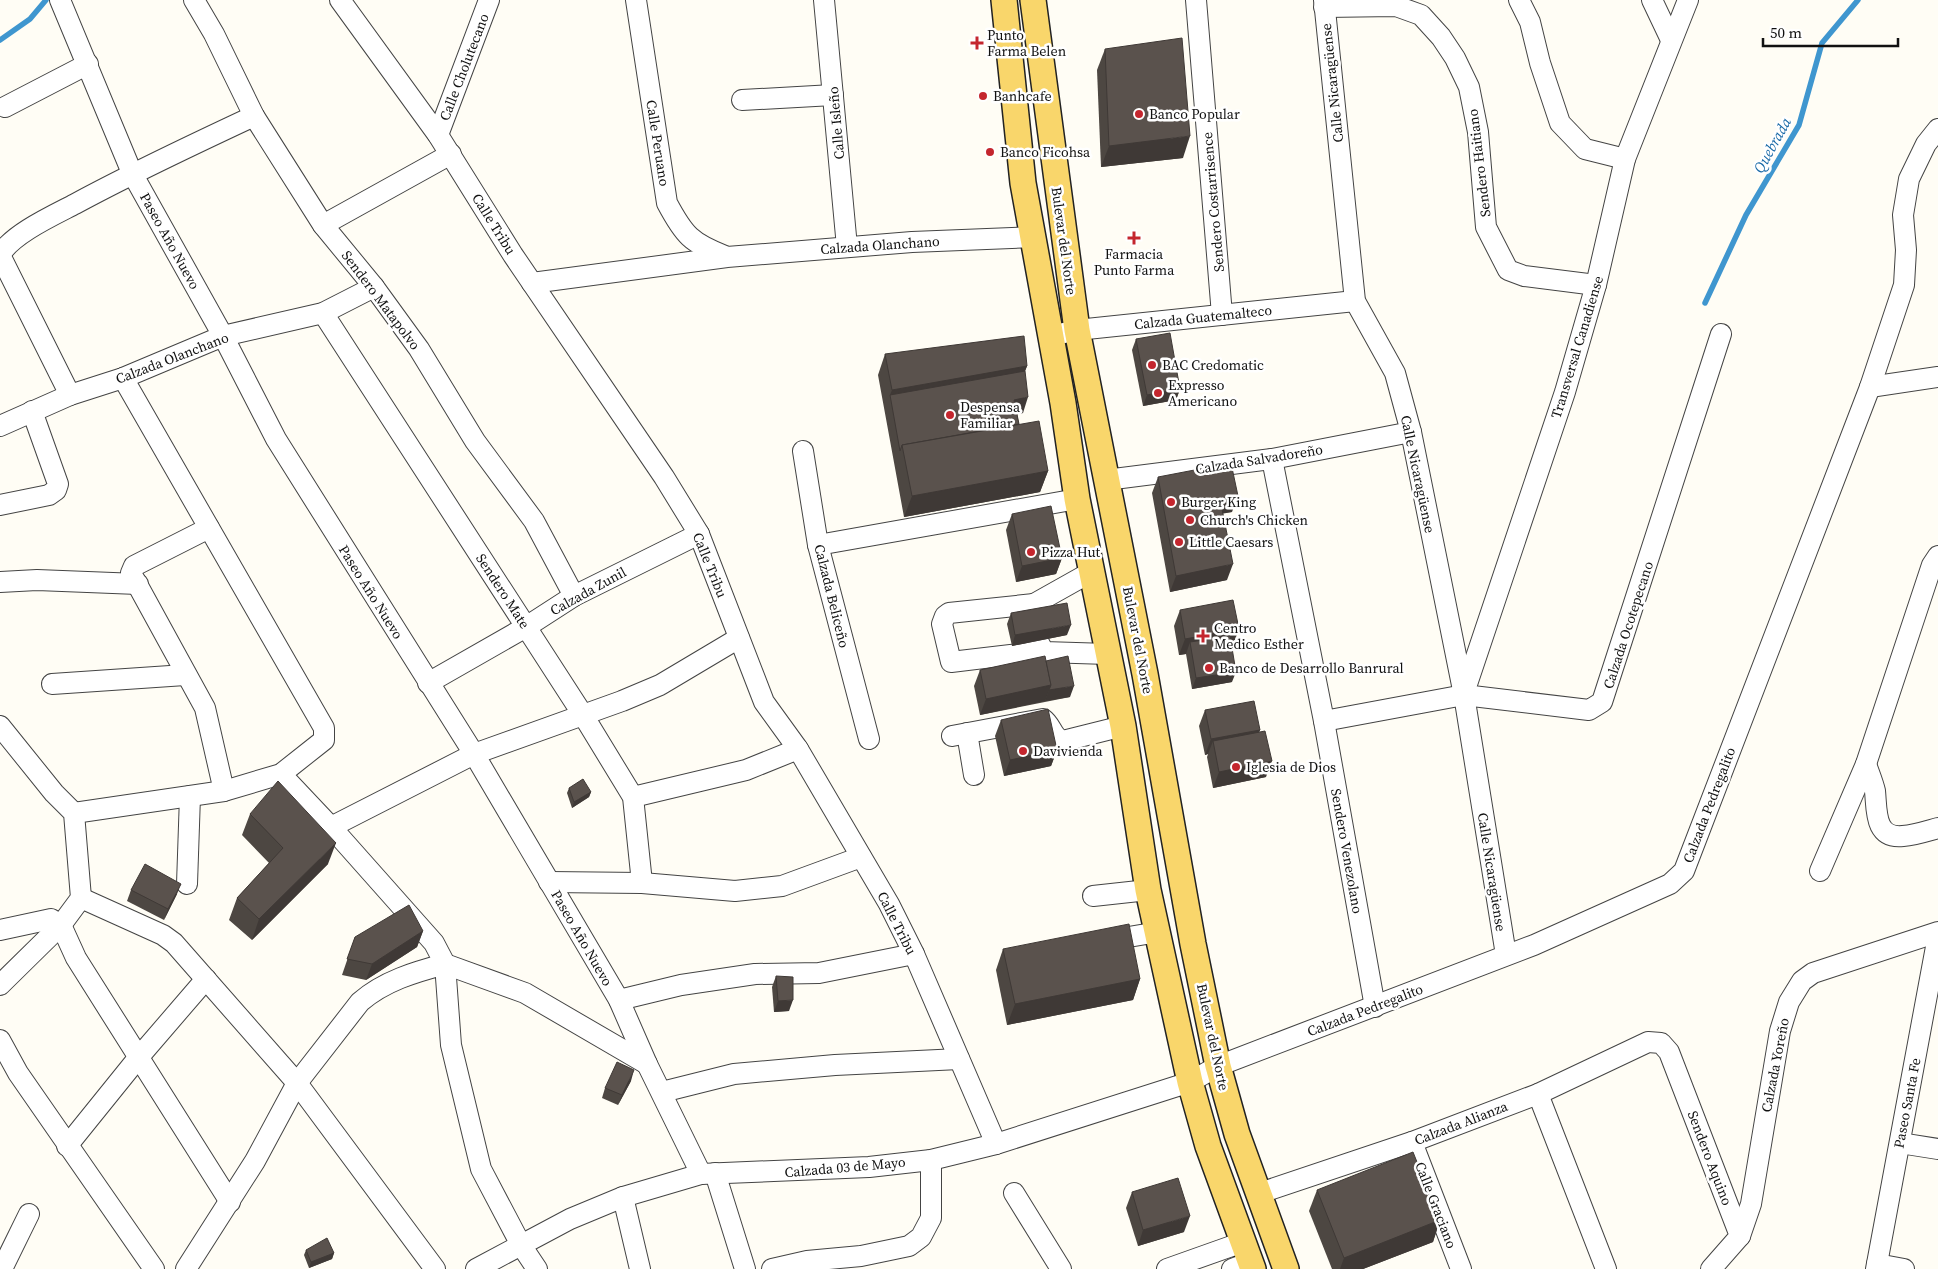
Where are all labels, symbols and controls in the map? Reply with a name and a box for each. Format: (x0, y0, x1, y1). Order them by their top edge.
street label: Calle Cholutecano (434, 10, 494, 124)
scale bar (1763, 15, 1898, 47)
street label: Calle Nicaragüense (1316, 22, 1348, 144)
text: 50 m (1770, 22, 1802, 43)
place label: Punto Farma Belen (987, 25, 1067, 61)
marker: Punto Farma Belen (971, 37, 983, 49)
street label: Calle Isleño (823, 85, 849, 160)
place label: Banhcafe (993, 86, 1052, 106)
marker: Banhcafe (977, 90, 989, 102)
street label: Calle Peruano (641, 98, 675, 188)
place label: Banco Popular (1149, 104, 1240, 124)
marker: Banco Popular (1133, 108, 1145, 120)
street label: Sendero Haitiano (1462, 108, 1496, 218)
water label: Quebrada (1748, 113, 1796, 177)
street label: Sendero Costarrisence (1197, 131, 1229, 273)
place label: Banco Ficohsa (1000, 142, 1091, 162)
marker: Banco Ficohsa (984, 146, 996, 158)
street label: Bulevar del Norte (1047, 186, 1081, 296)
street label: Paseo Año Nuevo (135, 189, 205, 293)
street label: Calle Tribu (467, 190, 521, 258)
street label: Calzada Olanchano (820, 231, 941, 259)
marker: Farmacia Punto Farma (1128, 232, 1140, 244)
place label: Farmacia Punto Farma (1094, 244, 1175, 280)
street label: Sendero Matapolvo (337, 246, 425, 354)
street label: Transversal Canadiense (1546, 273, 1608, 421)
street label: Calzada Guatemalteco (1133, 300, 1273, 334)
street label: Calzada Olanchano (113, 327, 232, 389)
place label: BAC Credomatic (1162, 355, 1264, 375)
marker: BAC Credomatic (1146, 359, 1158, 371)
place label: Expresso Americano (1168, 375, 1238, 411)
marker: Expresso Americano (1152, 387, 1164, 399)
place label: Despensa Familiar (960, 397, 1021, 433)
marker: Despensa Familiar (944, 409, 956, 421)
street label: Calle Nicaragüense (1396, 413, 1440, 535)
street label: Calzada Salvadoreño (1194, 439, 1325, 479)
place label: Burger King (1181, 492, 1256, 512)
marker: Burger King (1165, 496, 1177, 508)
place label: Church's Chicken (1200, 510, 1309, 530)
marker: Church's Chicken (1184, 514, 1196, 526)
street label: Calle Tribu (688, 529, 732, 601)
place label: Little Caesars (1189, 532, 1273, 552)
marker: Little Caesars (1173, 536, 1185, 548)
street label: Paseo Año Nuevo (334, 541, 408, 643)
street label: Calzada Beliceño (809, 542, 855, 650)
place label: Pizza Hut (1041, 542, 1101, 562)
marker: Pizza Hut (1025, 546, 1037, 558)
street label: Sendero Mate (471, 550, 535, 632)
street label: Calzada Ocotepecano (1598, 558, 1658, 691)
street label: Calzada Zunil (546, 562, 630, 620)
street label: Bulevar del Norte (1118, 585, 1158, 695)
place label: Centro Medico Esther (1214, 618, 1304, 654)
marker: Centro Medico Esther (1196, 629, 1210, 643)
place label: Banco de Desarrollo Banrural (1219, 658, 1404, 678)
marker: Banco de Desarrollo Banrural (1203, 662, 1215, 674)
place label: Davivienda (1033, 741, 1103, 761)
street label: Calzada Pedregalito (1678, 744, 1740, 866)
marker: Davivienda (1017, 745, 1029, 757)
place label: Iglesia de Dios (1246, 757, 1336, 777)
marker: Iglesia de Dios (1230, 761, 1242, 773)
street label: Sendero Venezolano (1326, 787, 1368, 915)
street label: Calle Nicaragüense (1473, 811, 1511, 933)
street label: Paseo Año Nuevo (546, 886, 618, 990)
street label: Calle Tribu (873, 888, 921, 958)
street label: Calzada Pedregalito (1304, 979, 1426, 1041)
street label: Bulevar del Norte (1192, 982, 1234, 1092)
street label: Calzada Yoreño (1756, 1016, 1794, 1114)
street label: Paseo Santa Fe (1888, 1056, 1926, 1150)
street label: Calzada Alianza (1411, 1096, 1511, 1150)
street label: Sendero Aquino (1683, 1108, 1737, 1209)
street label: Calzada 03 de Mayo (784, 1152, 907, 1182)
street label: Calle Graciano (1410, 1159, 1462, 1252)

